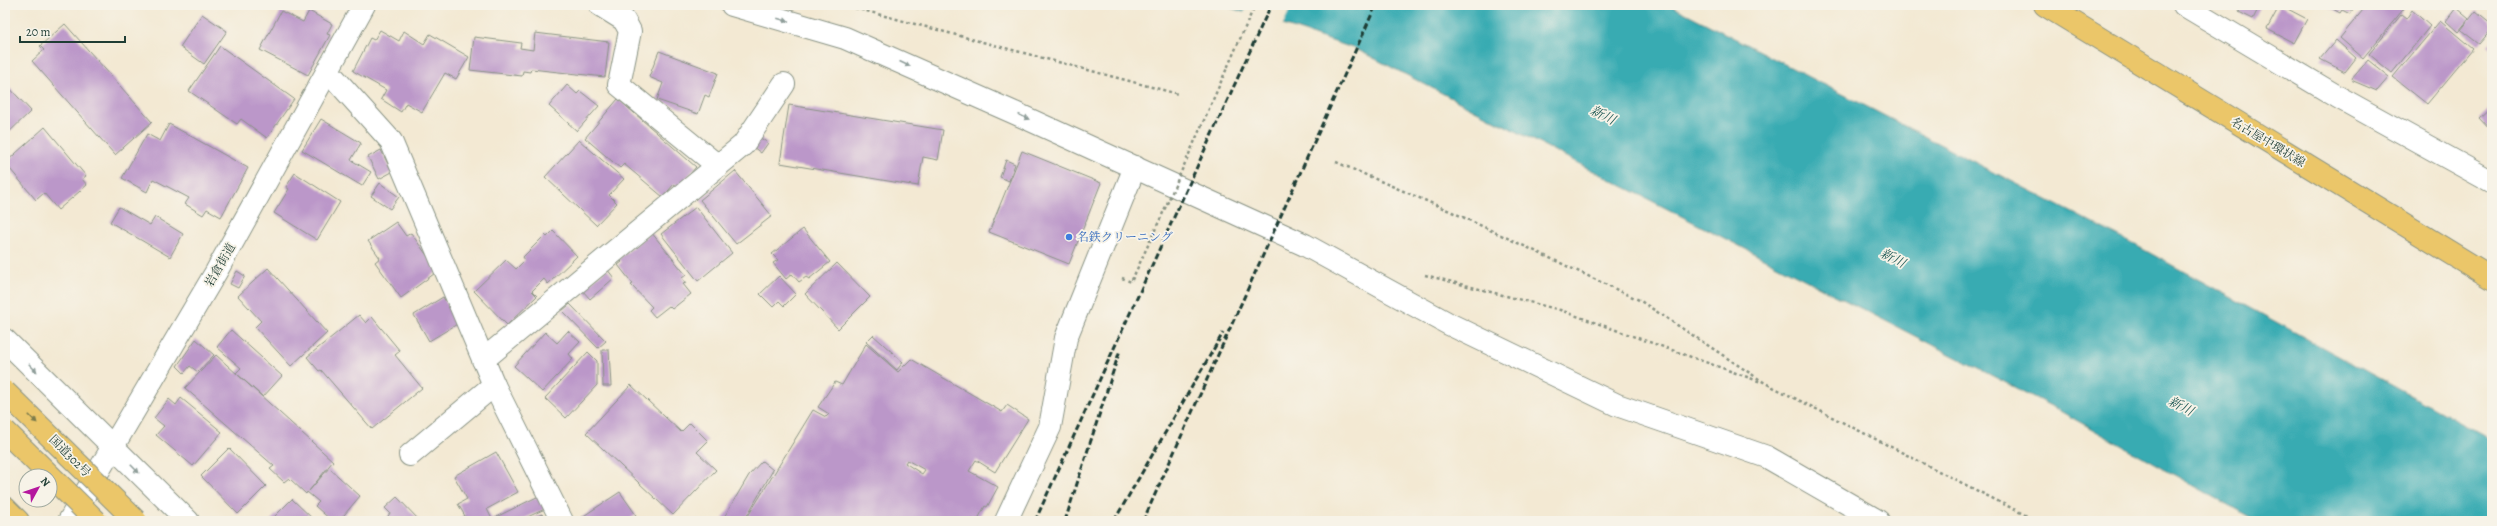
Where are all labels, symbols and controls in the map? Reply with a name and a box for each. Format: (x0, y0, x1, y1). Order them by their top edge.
one-way arrow (778, 17, 790, 23)
scale bar (20, 18, 125, 44)
text: 20 m (26, 24, 50, 40)
one-way arrow (900, 61, 911, 67)
water label: 新川 (1588, 102, 1620, 129)
one-way arrow (1018, 114, 1030, 120)
street label: 名古屋中環状線 (2228, 114, 2308, 170)
place label: 名鉄クリーニング (1077, 229, 1173, 245)
marker: 名鉄クリーニング (1064, 232, 1074, 242)
street label: 岩倉街道 (201, 240, 239, 290)
water label: 新川 (1878, 245, 1910, 272)
one-way arrow (28, 363, 38, 373)
water label: 新川 (2166, 393, 2198, 420)
one-way arrow (28, 414, 38, 424)
street label: 国道302号 (46, 432, 94, 480)
one-way arrow (130, 464, 140, 474)
north arrow (18, 468, 58, 508)
text: N (37, 474, 54, 490)

